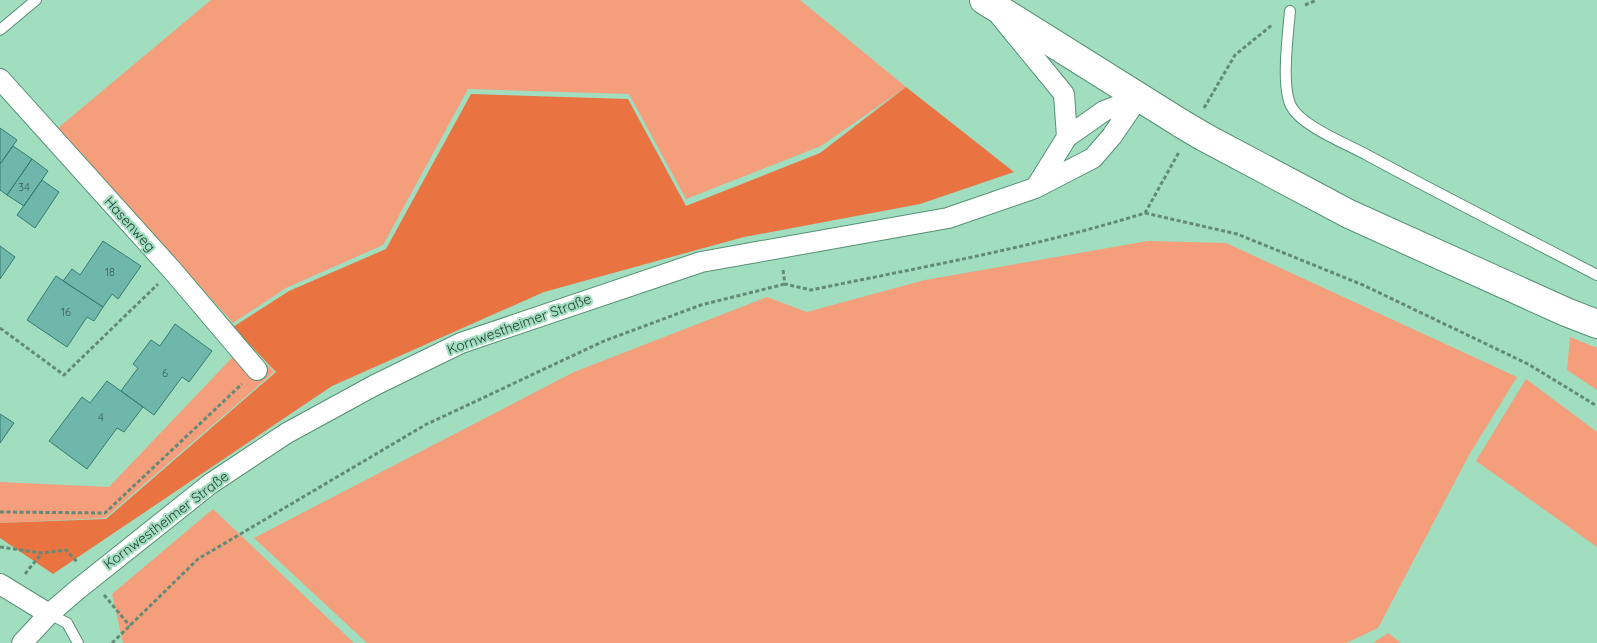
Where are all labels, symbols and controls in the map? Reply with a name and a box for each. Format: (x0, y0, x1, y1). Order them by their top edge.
house number: 34 (18, 180, 30, 194)
street label: Hasenweg (100, 193, 160, 255)
house number: 18 (105, 265, 115, 279)
street label: Kornwestheimer Straße (444, 289, 594, 359)
house number: 16 (61, 305, 71, 319)
house number: 6 (162, 366, 168, 380)
house number: 4 (98, 410, 104, 424)
street label: Kornwestheimer Straße (100, 467, 232, 573)

